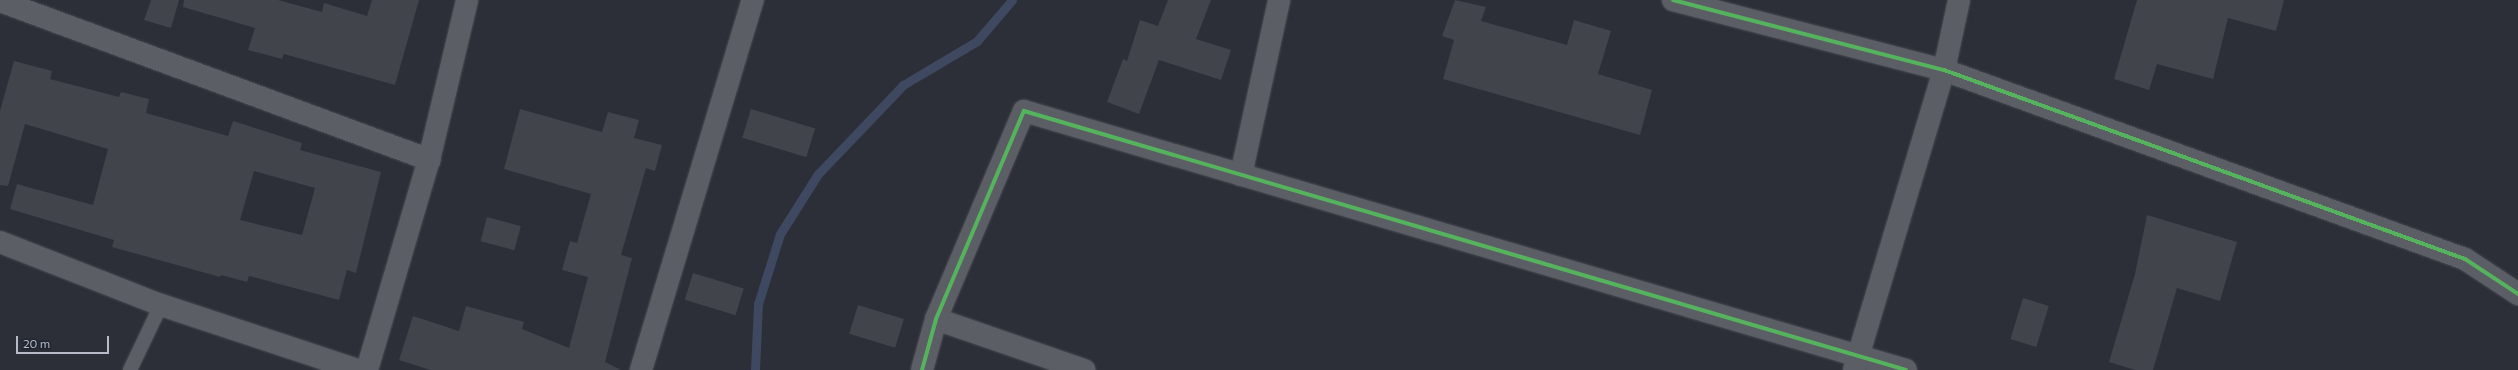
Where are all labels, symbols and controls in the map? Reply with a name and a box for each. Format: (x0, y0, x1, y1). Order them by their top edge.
scale bar (18, 328, 111, 354)
text: 20 m (23, 336, 50, 350)

